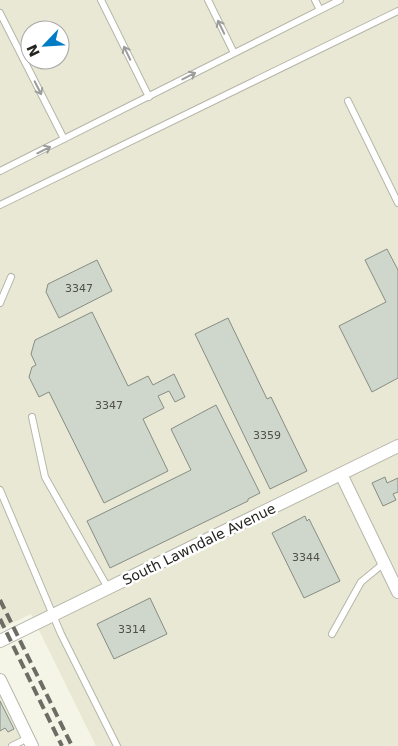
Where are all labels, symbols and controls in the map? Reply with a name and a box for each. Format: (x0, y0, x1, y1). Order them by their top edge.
north arrow (20, 20, 70, 70)
one-way arrow (216, 20, 225, 35)
text: N (23, 42, 43, 59)
one-way arrow (122, 46, 132, 61)
one-way arrow (181, 71, 196, 80)
one-way arrow (34, 80, 43, 95)
one-way arrow (36, 145, 51, 154)
house number: 3347 (65, 282, 93, 295)
house number: 3347 (95, 399, 123, 412)
house number: 3359 (253, 429, 281, 442)
street label: South Lawndale Avenue (120, 500, 278, 588)
house number: 3344 (292, 551, 320, 564)
house number: 3314 (118, 623, 146, 636)

